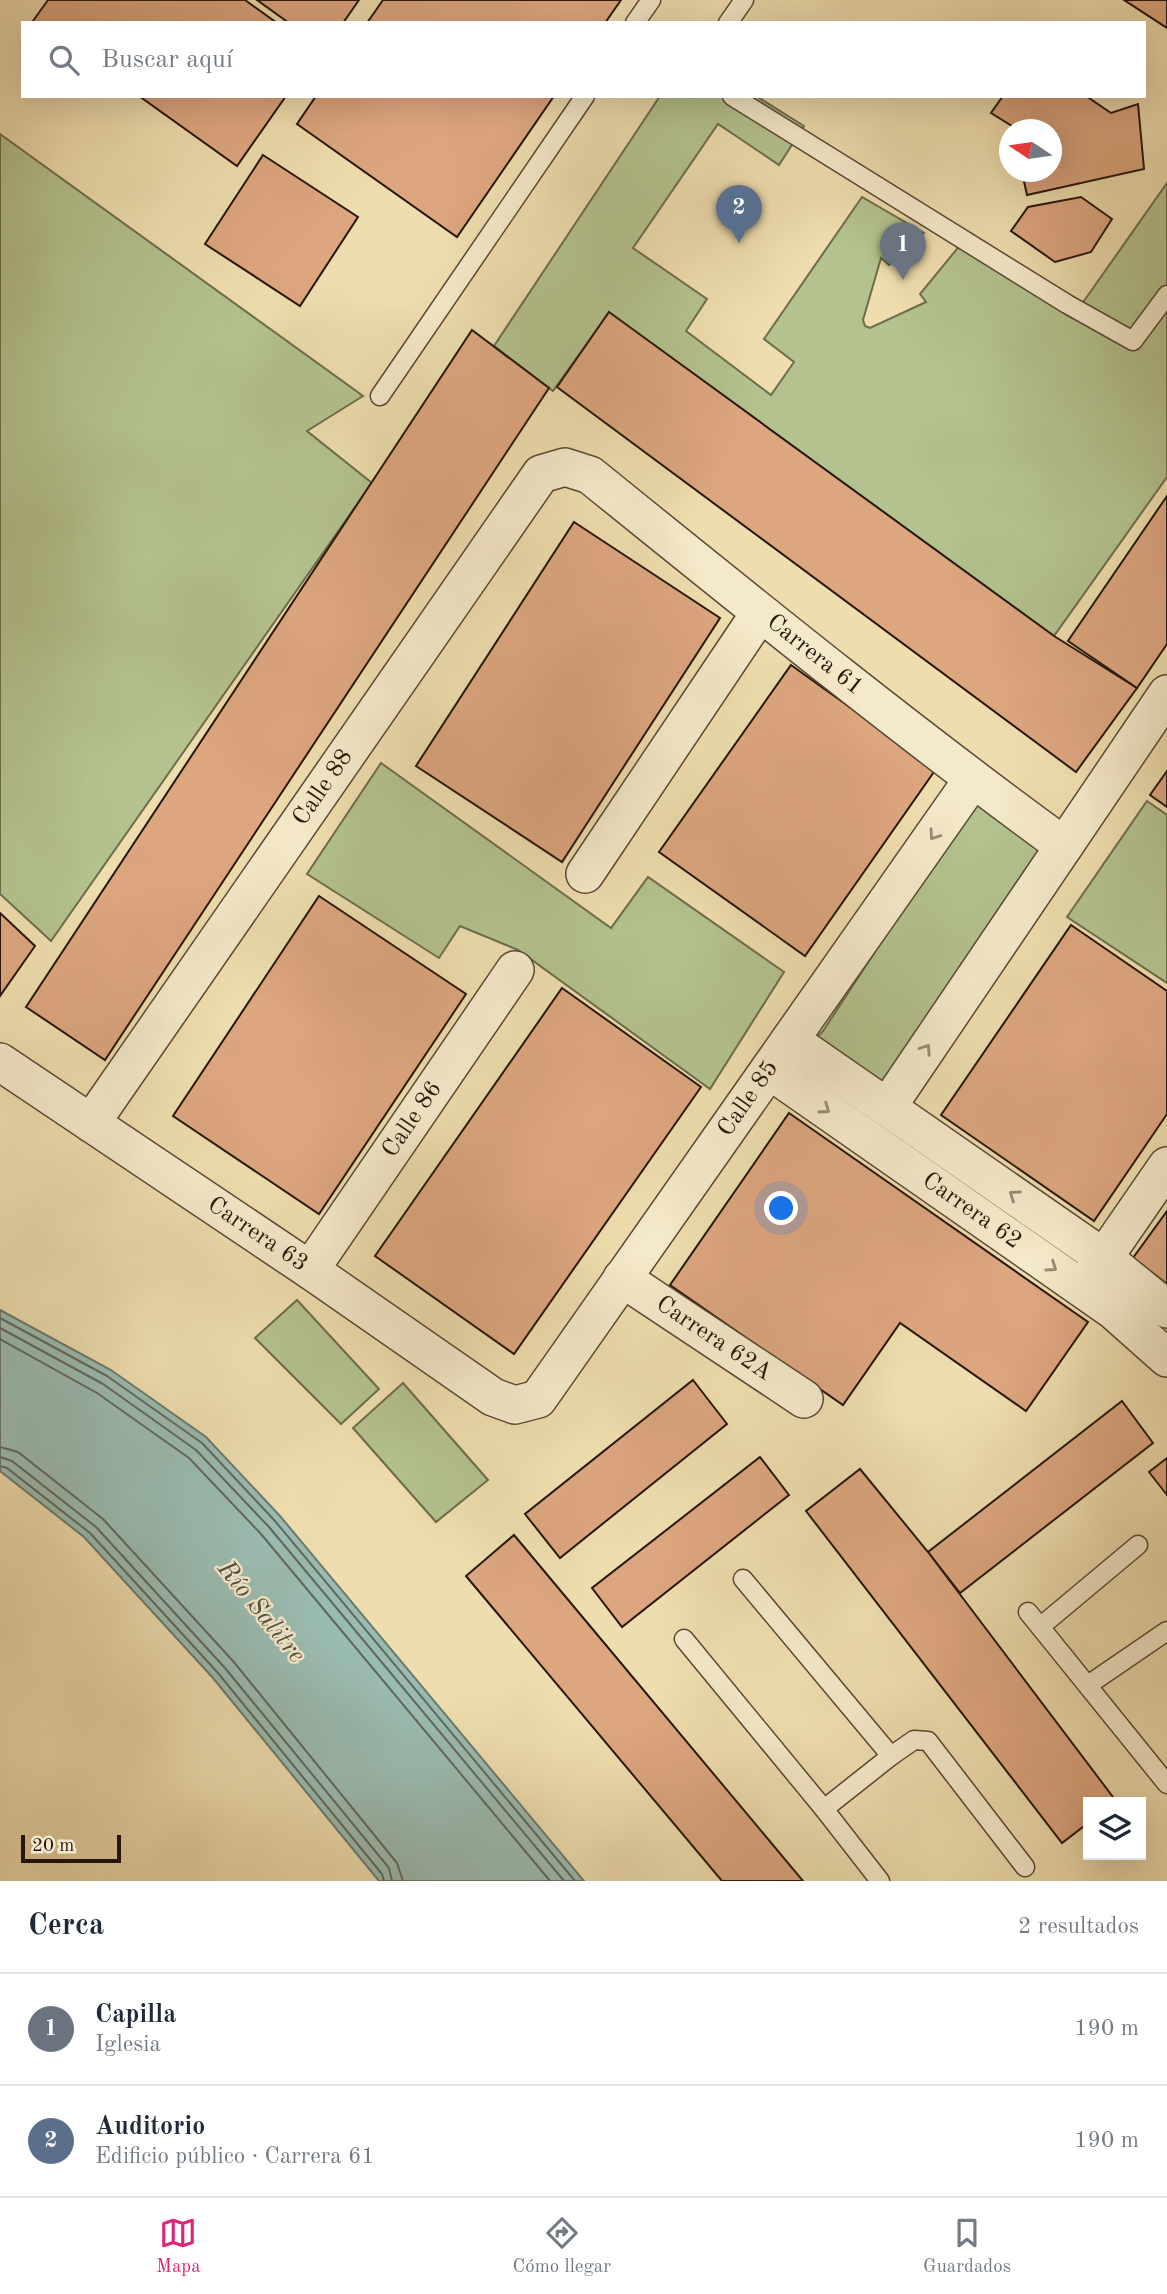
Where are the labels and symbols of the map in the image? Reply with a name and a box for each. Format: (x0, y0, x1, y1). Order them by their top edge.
north arrow (999, 119, 1062, 182)
pin: 2 (716, 185, 762, 243)
pin: 1 (880, 222, 926, 280)
street label: Carrera 61 (762, 610, 867, 700)
street label: Calle 88 (289, 745, 358, 830)
one-way arrow (930, 827, 942, 840)
one-way arrow (918, 1044, 931, 1057)
street label: Calle 85 (714, 1056, 783, 1141)
street label: Calle 86 (378, 1077, 447, 1162)
one-way arrow (817, 1101, 830, 1113)
street label: Carrera 62 (918, 1169, 1026, 1254)
your location (764, 1191, 798, 1225)
one-way arrow (1009, 1191, 1022, 1203)
street label: Carrera 63 (203, 1193, 312, 1277)
one-way arrow (1044, 1259, 1057, 1271)
street label: Carrera 62A (651, 1292, 776, 1386)
water label: Río Salitre (212, 1555, 310, 1668)
scale bar (21, 1832, 121, 1864)

